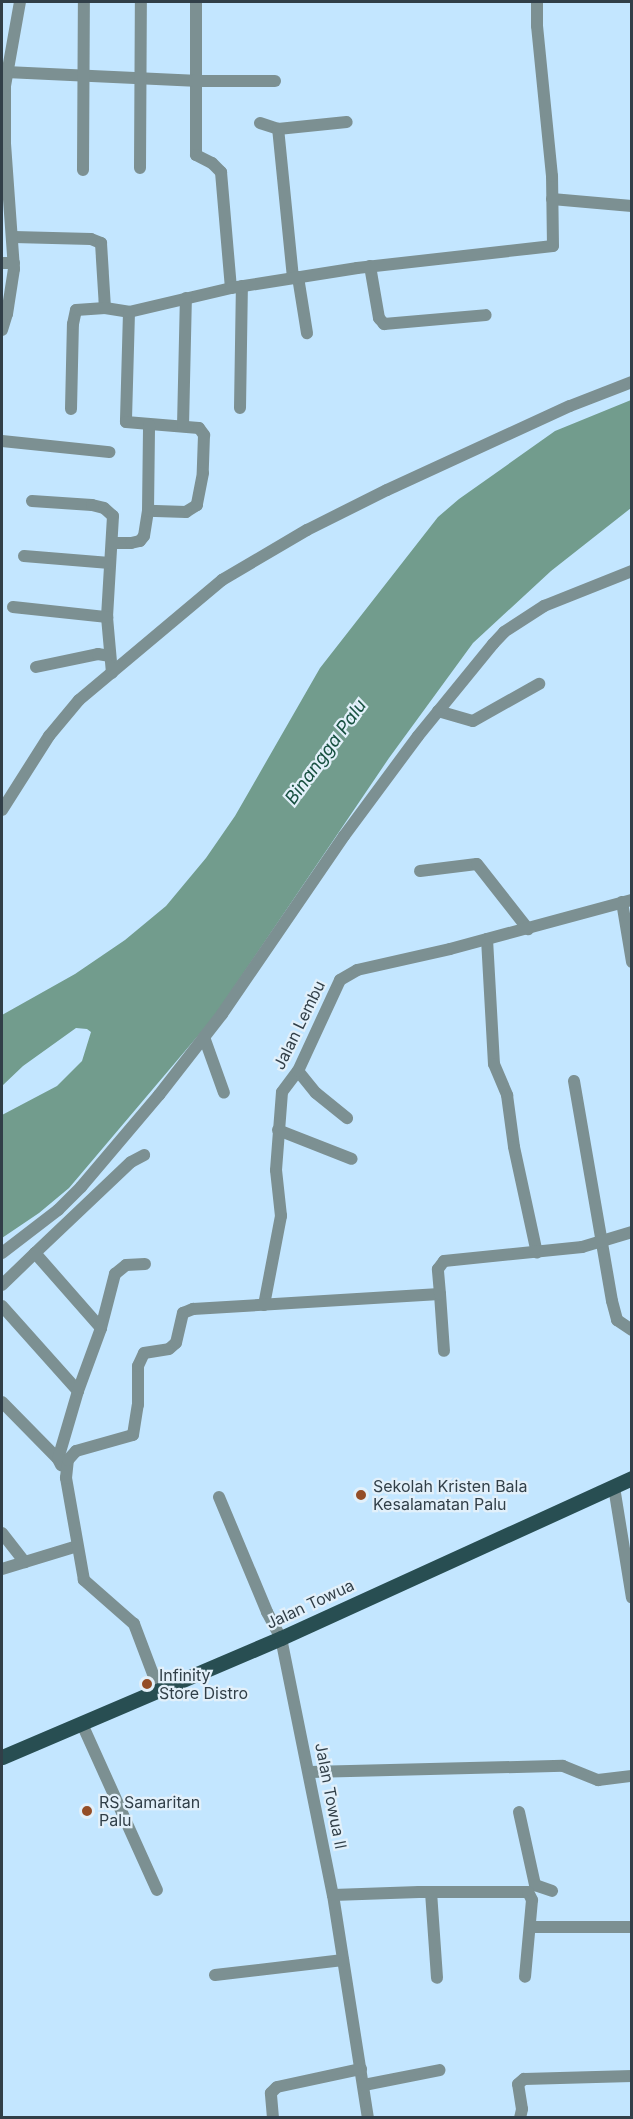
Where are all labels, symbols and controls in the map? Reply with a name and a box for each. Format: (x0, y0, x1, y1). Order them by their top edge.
water label: Binangga Palu (281, 695, 371, 809)
street label: Jalan Lembu (269, 977, 329, 1073)
place label: Sekolah Kristen Bala Kesalamatan Palu (373, 1476, 527, 1514)
marker: Sekolah Kristen Bala Kesalamatan Palu (354, 1488, 368, 1502)
street label: Jalan Towua (263, 1575, 357, 1633)
place label: Infinity Store Distro (159, 1665, 248, 1703)
marker: Infinity Store Distro (140, 1677, 154, 1691)
street label: Jalan Towua II (311, 1741, 351, 1851)
place label: RS Samaritan Palu (99, 1792, 200, 1830)
marker: RS Samaritan Palu (80, 1804, 94, 1818)

